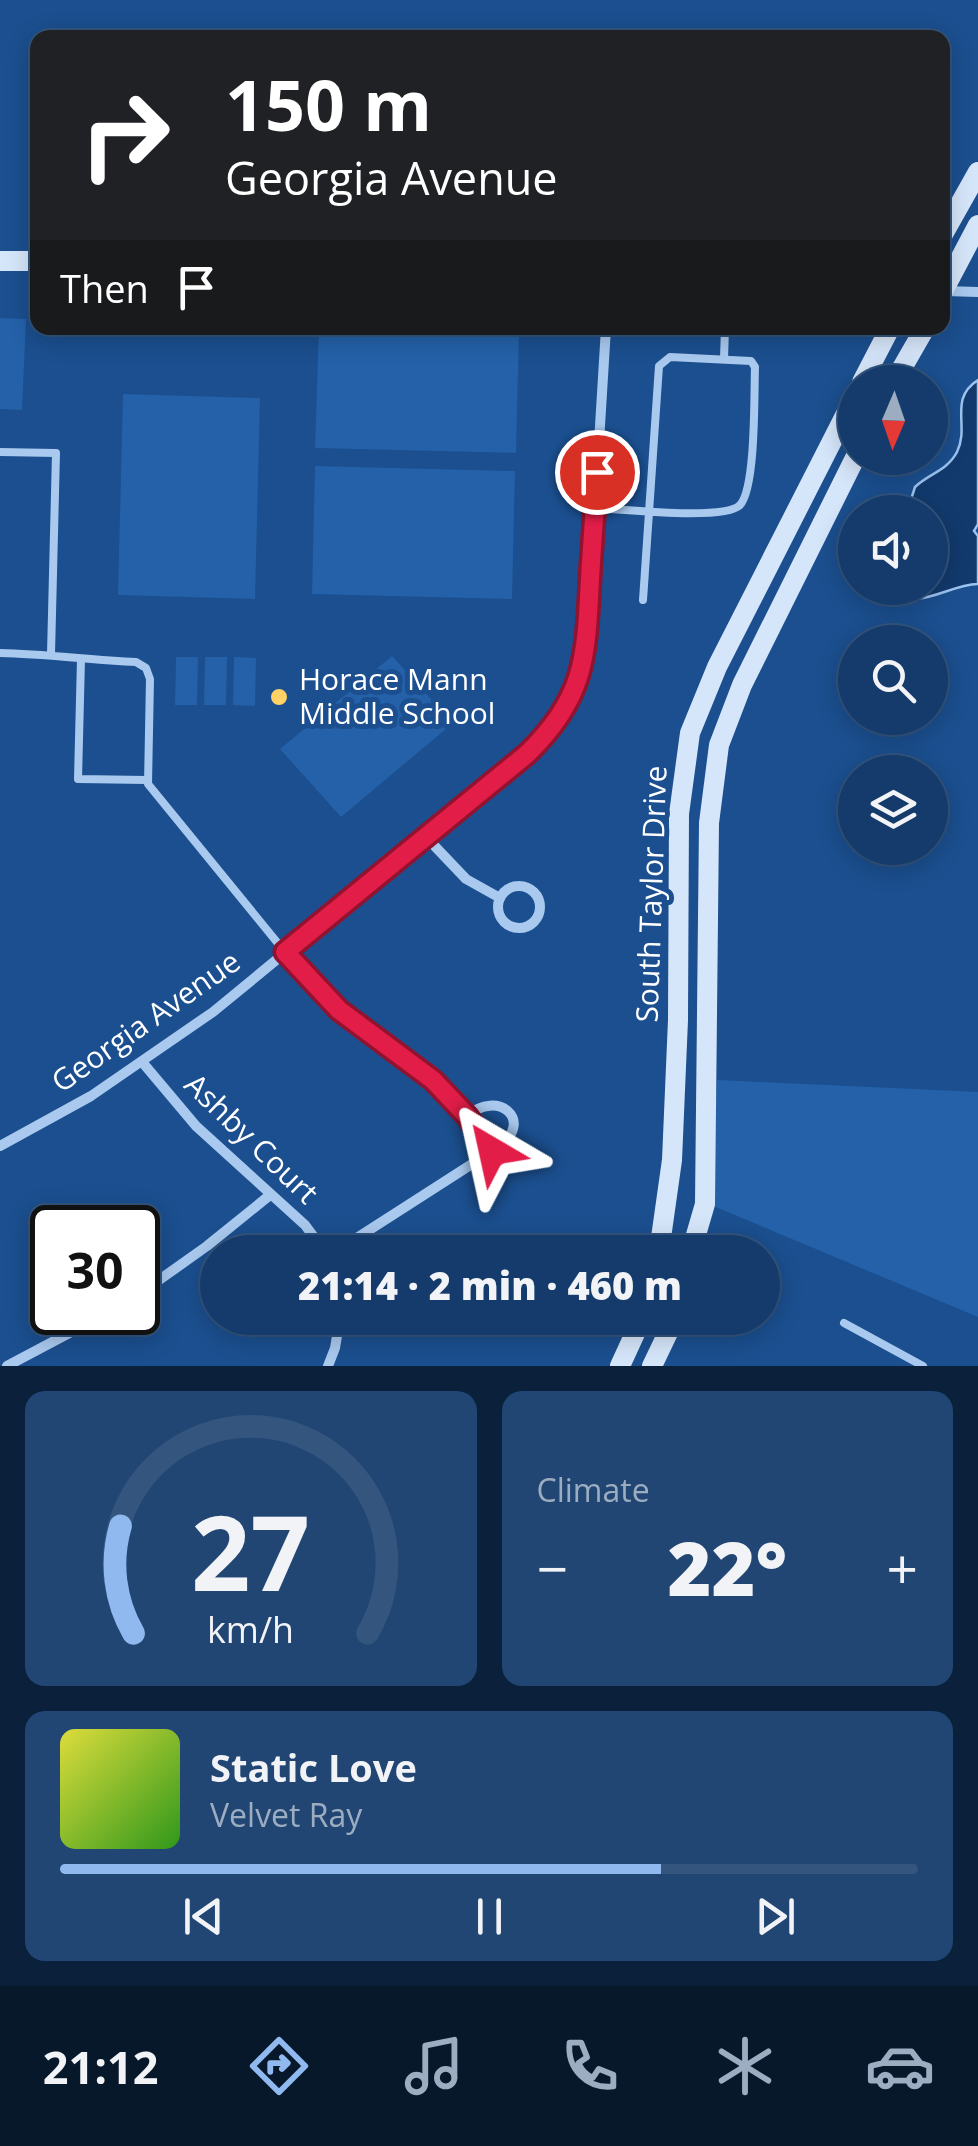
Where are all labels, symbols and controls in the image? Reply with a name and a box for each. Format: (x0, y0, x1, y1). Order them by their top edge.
text: 150 m (225, 56, 432, 152)
icon: right (60, 70, 190, 200)
text: Georgia Avenue (225, 147, 558, 208)
icon: arrive (169, 260, 224, 315)
text: Then (60, 262, 149, 314)
north arrow (838, 365, 948, 475)
map controls (838, 365, 948, 865)
pin (555, 430, 640, 515)
icon: arrive (570, 445, 625, 500)
button: sound (838, 495, 948, 605)
button: search (838, 625, 948, 735)
place label: Horace Mann Middle School (299, 658, 495, 733)
marker: Horace Mann Middle School (268, 686, 290, 708)
button: layers (838, 755, 948, 865)
street label: South Taylor Drive (626, 765, 675, 1023)
street label: Georgia Avenue (43, 940, 248, 1101)
street label: Ashby Court (176, 1064, 328, 1212)
position arrow (440, 1099, 544, 1203)
speed limit sign: 30 (30, 1205, 160, 1335)
text: 21:14 · 2 min · 460 m (298, 1259, 682, 1311)
text: Climate (537, 1468, 650, 1511)
text: 27 (191, 1480, 310, 1621)
text: 22° (667, 1516, 787, 1618)
text: − (537, 1530, 568, 1605)
text: + (887, 1530, 918, 1605)
text: km/h (207, 1605, 294, 1653)
text: Static Love (210, 1741, 417, 1793)
text: Velvet Ray (210, 1793, 362, 1836)
icon: previous (176, 1889, 231, 1944)
icon: pause (462, 1889, 517, 1944)
icon: next (748, 1889, 803, 1944)
icon: directions (244, 2031, 314, 2101)
icon: music (399, 2031, 469, 2101)
icon: phone (555, 2031, 625, 2101)
icon: climate (710, 2031, 780, 2101)
icon: car (865, 2031, 935, 2101)
text: 21:12 (43, 2036, 158, 2097)

